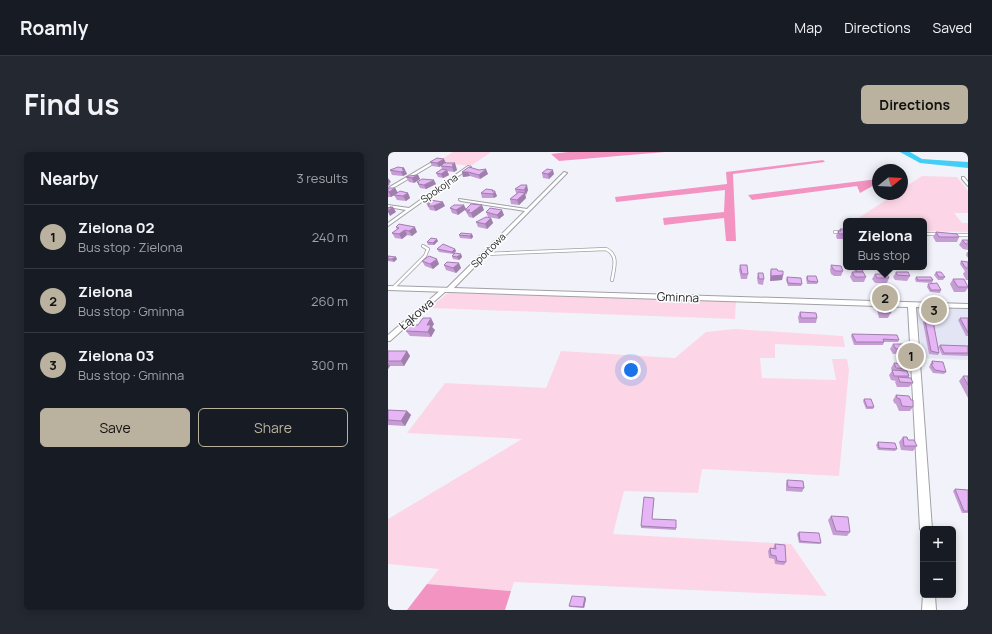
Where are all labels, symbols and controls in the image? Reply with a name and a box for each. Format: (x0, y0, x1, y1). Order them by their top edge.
text: Roamly (20, 15, 88, 41)
text: Map (794, 18, 822, 37)
text: Directions (844, 18, 911, 37)
text: Saved (933, 18, 972, 37)
text: Find us (24, 85, 119, 123)
button: Directions (861, 85, 968, 124)
north arrow (872, 164, 908, 200)
text: Nearby (40, 167, 98, 190)
text: 3 results (296, 169, 348, 187)
street label: Spokojna (417, 170, 461, 206)
text: Zielona 02 (78, 217, 155, 238)
popup (843, 218, 927, 270)
text: Zielona (858, 225, 912, 246)
text: 1 (50, 228, 56, 246)
text: 240 m (312, 228, 348, 246)
street label: Sportowa (467, 229, 509, 271)
text: Bus stop · Zielona (78, 238, 183, 256)
text: Bus stop (858, 246, 910, 264)
text: Zielona (78, 281, 133, 302)
pin: 2 (872, 283, 898, 313)
street label: Gminna (657, 288, 699, 306)
text: 2 (49, 292, 57, 310)
text: 260 m (311, 292, 348, 310)
street label: Łąkowa (395, 294, 437, 334)
pin: 3 (921, 295, 947, 325)
text: Bus stop · Gminna (78, 302, 184, 320)
pin: 1 (898, 341, 924, 371)
text: Zielona 03 (78, 345, 154, 366)
text: 3 (49, 356, 57, 374)
text: 300 m (311, 356, 348, 374)
your location (621, 360, 641, 380)
text: Bus stop · Gminna (78, 366, 184, 384)
button: Save (40, 408, 190, 447)
button: Share (198, 408, 348, 447)
map controls (920, 526, 956, 598)
button: + (920, 526, 956, 562)
button: − (920, 562, 956, 598)

